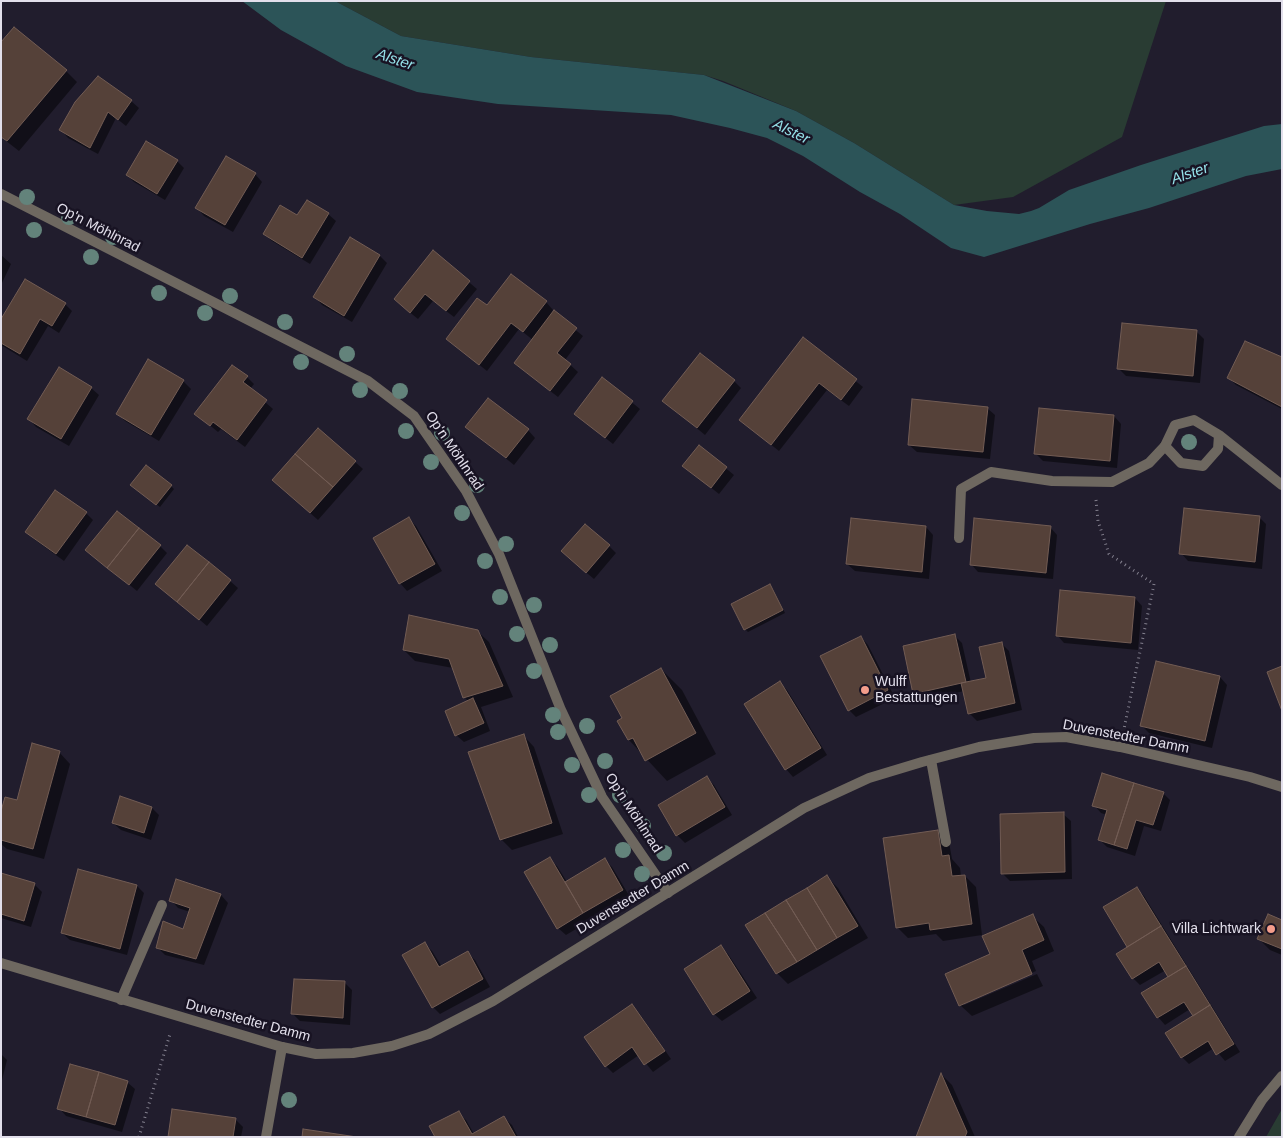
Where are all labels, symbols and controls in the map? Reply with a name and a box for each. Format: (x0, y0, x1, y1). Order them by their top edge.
water label: Alster (374, 45, 416, 75)
water label: Alster (770, 116, 812, 148)
water label: Alster (1169, 159, 1211, 189)
street label: Op'n Möhlnrad (53, 200, 143, 256)
street label: Op'n Möhlnrad (421, 408, 487, 494)
place label: Wulff Bestattungen (875, 674, 958, 706)
marker: Wulff Bestattungen (859, 684, 871, 696)
street label: Duvenstedter Damm (1061, 717, 1191, 757)
street label: Op'n Möhlnrad (601, 770, 665, 856)
street label: Duvenstedter Damm (574, 858, 692, 938)
place label: Villa Lichtwark (1172, 921, 1261, 937)
marker: Villa Lichtwark (1265, 923, 1277, 935)
street label: Duvenstedter Damm (184, 996, 312, 1046)

